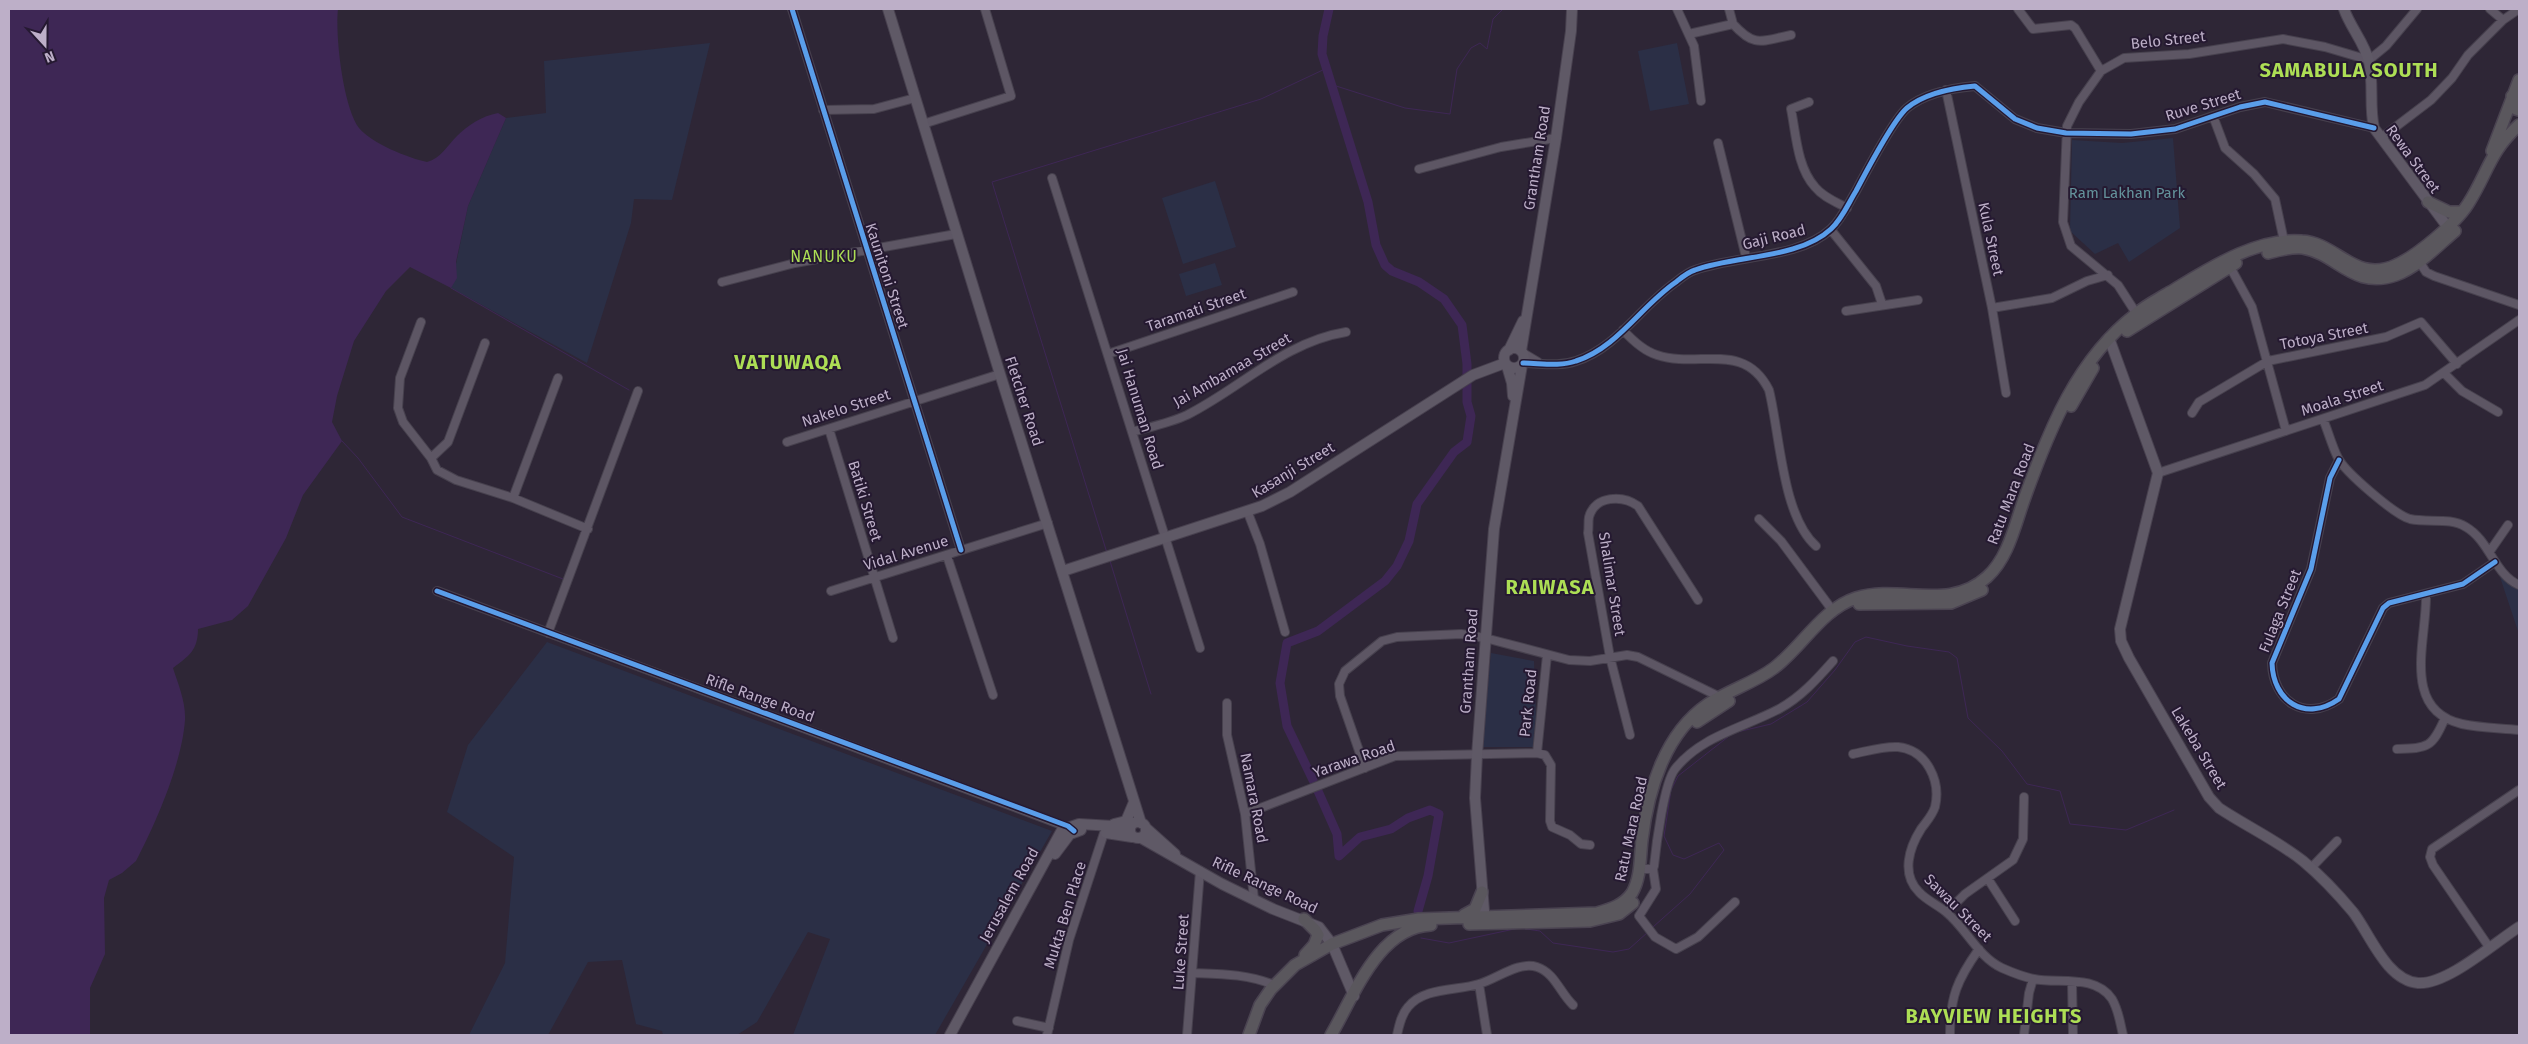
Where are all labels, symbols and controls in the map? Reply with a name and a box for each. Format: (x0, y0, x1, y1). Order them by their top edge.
north arrow (20, 20, 70, 70)
street label: Belo Street (2130, 27, 2207, 53)
text: N (42, 47, 57, 66)
district label: SAMABULA SOUTH (2259, 58, 2439, 82)
street label: Ruve Street (2163, 85, 2243, 125)
street label: Grantham Road (1520, 105, 1554, 211)
street label: Rewa Street (2382, 121, 2444, 197)
park label: Ram Lakhan Park (2069, 184, 2185, 202)
street label: Kula Street (1974, 201, 2008, 278)
street label: Gaji Road (1741, 220, 1807, 254)
street label: Kaunitoni Street (861, 221, 913, 332)
district label: NANUKU (790, 247, 858, 266)
street label: Taramati Street (1144, 284, 1249, 335)
street label: Totoya Street (2278, 319, 2370, 353)
street label: Jai Ambamaa Street (1170, 329, 1295, 411)
street label: Jai Hanuman Road (1113, 347, 1167, 471)
district label: VATUWAQA (733, 350, 842, 374)
street label: Fletcher Road (1001, 354, 1047, 448)
street label: Moala Street (2299, 376, 2386, 420)
street label: Nakelo Street (800, 385, 893, 431)
street label: Kasanji Street (1248, 438, 1338, 502)
street label: Ratu Mara Road (1983, 441, 2039, 547)
street label: Batiki Street (844, 458, 886, 544)
street label: Shalimar Street (1595, 531, 1629, 638)
street label: Vidal Avenue (861, 532, 951, 574)
street label: Fulaga Street (2255, 566, 2305, 655)
district label: RAIWASA (1506, 575, 1595, 599)
street label: Grantham Road (1456, 608, 1482, 714)
street label: Park Road (1515, 668, 1541, 738)
street label: Rifle Range Road (703, 670, 817, 726)
street label: Lakeba Street (2167, 704, 2231, 793)
street label: Yarawa Road (1310, 737, 1398, 781)
street label: Namara Road (1236, 751, 1272, 845)
street label: Ratu Mara Road (1611, 775, 1651, 883)
street label: Jerusalem Road (975, 844, 1043, 946)
street label: Rifle Range Road (1209, 853, 1321, 917)
street label: Mukta Ben Place (1040, 859, 1090, 971)
street label: Sawau Street (1920, 870, 1996, 946)
street label: Luke Street (1169, 913, 1193, 991)
district label: BAYVIEW HEIGHTS (1905, 1004, 2083, 1028)

